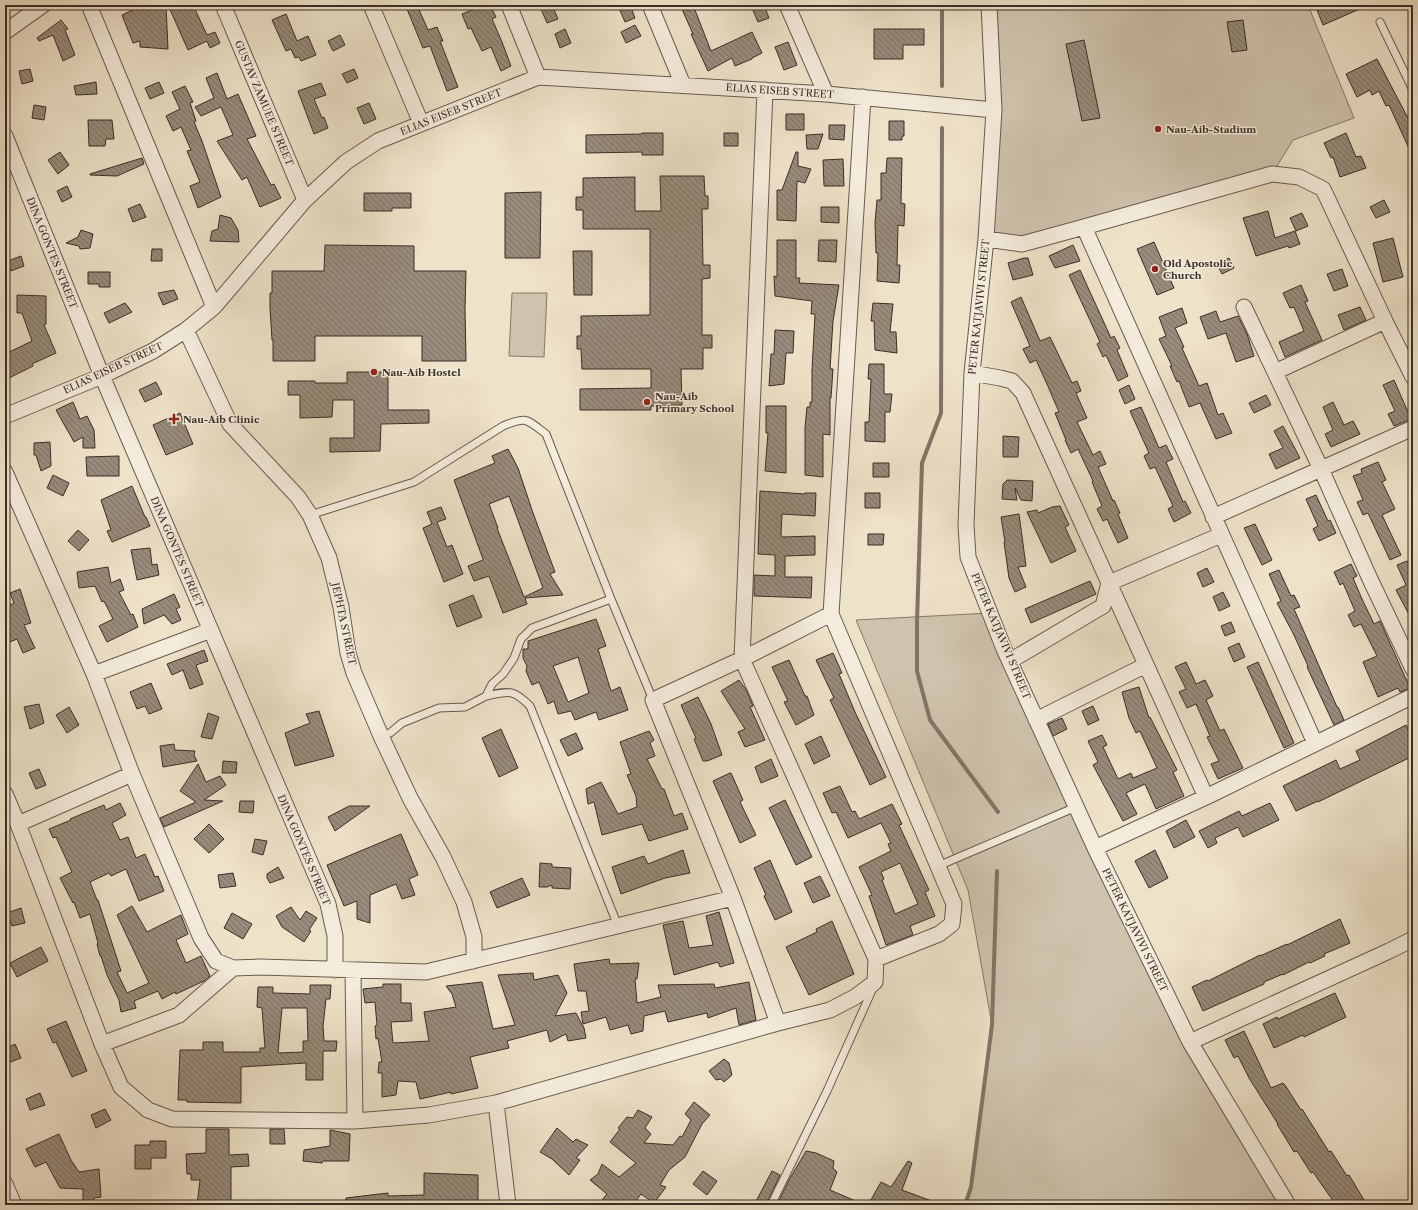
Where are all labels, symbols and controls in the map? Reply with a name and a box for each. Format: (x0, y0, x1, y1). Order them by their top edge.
street label: GUSTAV ZAMUEE STREET (232, 38, 297, 168)
street label: ELIAS EISEB STREET (725, 81, 835, 101)
street label: ELIAS EISEB STREET (398, 85, 504, 138)
place label: Nau-Aib-Stadium (1166, 123, 1256, 136)
marker: Nau-Aib-Stadium (1153, 124, 1163, 134)
street label: DINA GONTES STREET (24, 195, 81, 311)
street label: PETER KATJAVIVI STREET (965, 238, 993, 375)
place label: Old Apostolic Church (1163, 257, 1233, 282)
marker: Old Apostolic Church (1150, 264, 1160, 274)
street label: ELIAS EISEB STREET (61, 339, 165, 397)
place label: Nau-Aib Hostel (382, 366, 461, 379)
marker: Nau-Aib Hostel (369, 367, 379, 377)
place label: Nau-Aib Primary School (655, 390, 735, 415)
marker: Nau-Aib Primary School (642, 397, 652, 407)
marker: Nau-Aib Clinic (168, 413, 180, 425)
place label: Nau-Aib Clinic (183, 413, 260, 426)
street label: DINA GONTES STREET (148, 495, 206, 610)
street label: PETER KATJAVIVI STREET (968, 571, 1034, 702)
street label: JEPHTA STREET (328, 580, 359, 667)
street label: DINA GONTES STREET (275, 793, 333, 908)
street label: PETER KATJAVIVI STREET (1099, 866, 1171, 995)

